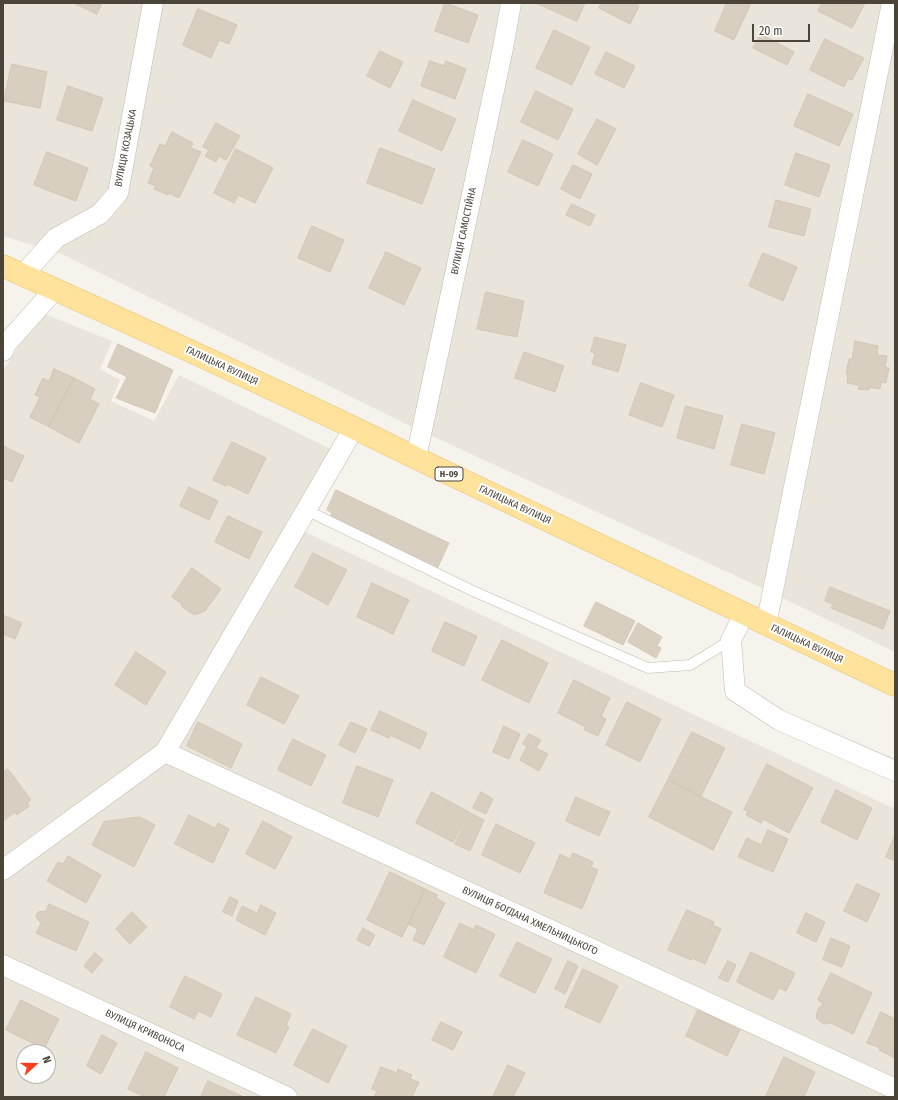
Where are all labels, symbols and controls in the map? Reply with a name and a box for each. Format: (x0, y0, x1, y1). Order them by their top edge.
scale bar (754, 16, 812, 42)
text: 20 m (759, 24, 783, 38)
street label: ВУЛИЦЯ КОЗАЦЬКА (113, 108, 139, 188)
street label: ВУЛИЦЯ САМОСТІЙНА (449, 186, 479, 276)
street label: ГАЛИЦЬКА ВУЛИЦЯ (184, 344, 260, 388)
road number: Н-09 (435, 467, 463, 481)
street label: ГАЛИЦЬКА ВУЛИЦЯ (477, 483, 553, 527)
street label: ГАЛИЦЬКА ВУЛИЦЯ (769, 622, 845, 666)
street label: ВУЛИЦЯ БОГДАНА ХМЕЛЬНИЦЬКОГО (460, 884, 600, 958)
street label: ВУЛИЦЯ КРИВОНОСА (103, 1007, 187, 1055)
north arrow (16, 1044, 56, 1084)
text: N (39, 1054, 54, 1065)

